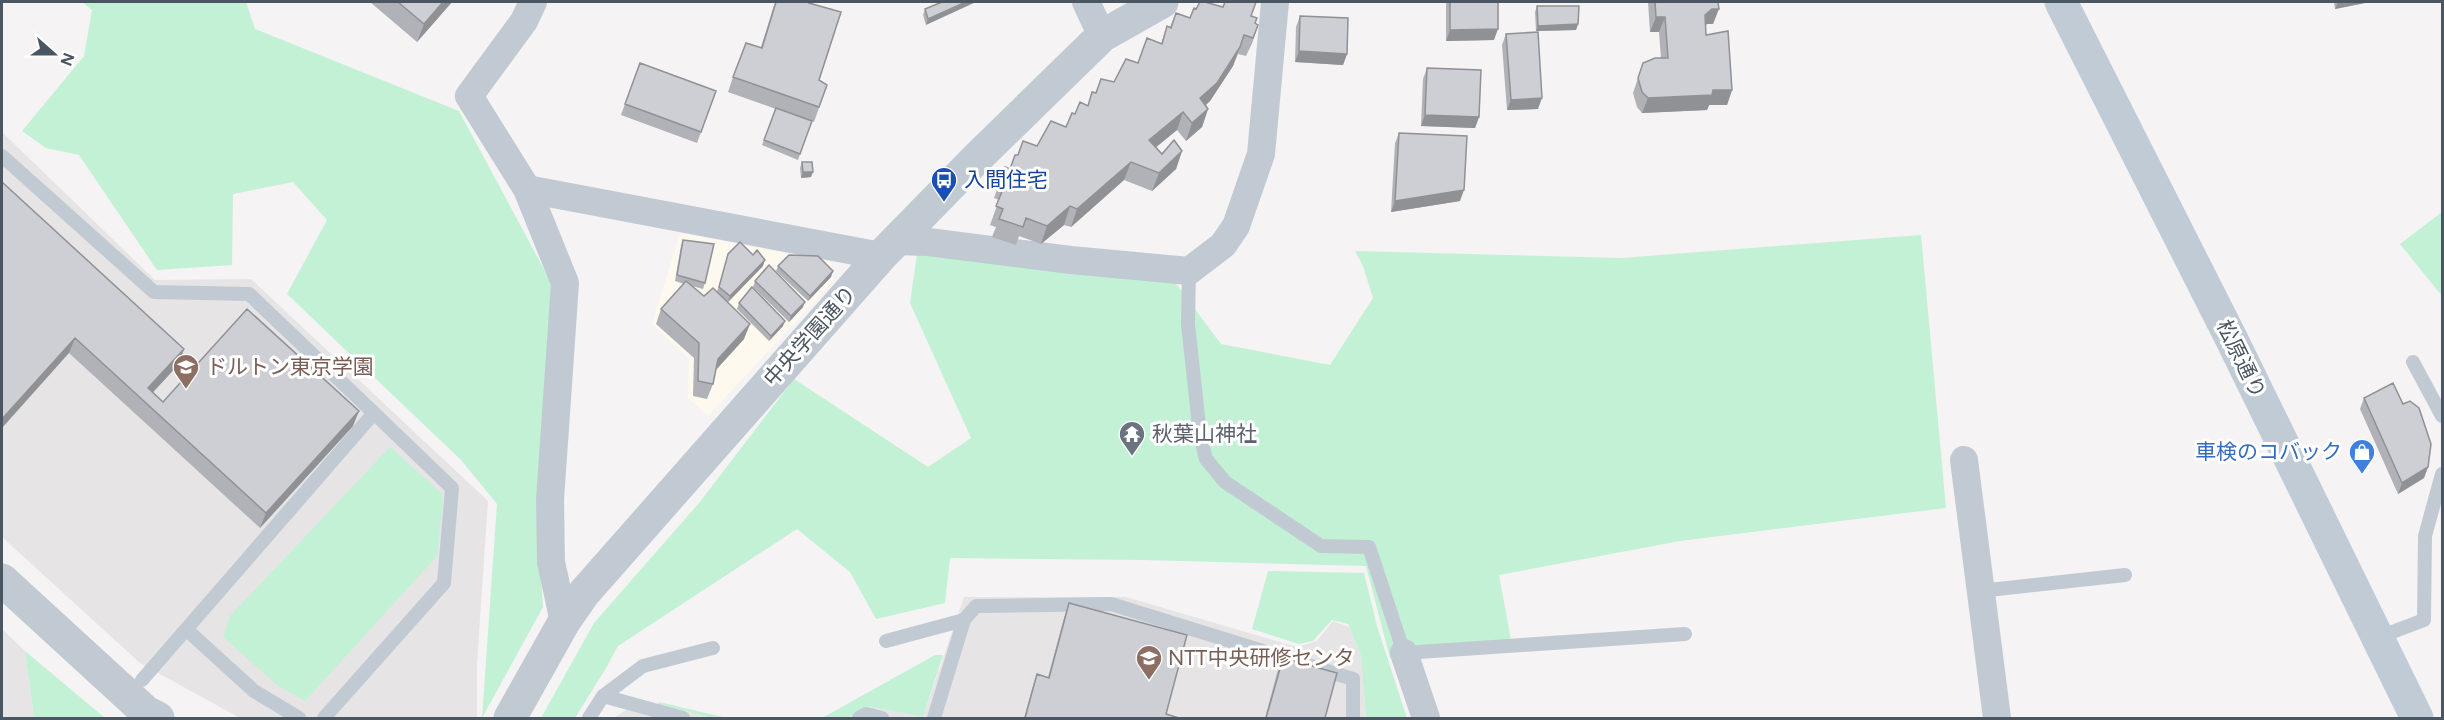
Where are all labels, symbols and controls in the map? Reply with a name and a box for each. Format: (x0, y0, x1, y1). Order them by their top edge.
north arrow (24, 24, 84, 84)
text: N (56, 50, 79, 68)
bus stop icon: 入間住宅 (929, 165, 959, 203)
place label: 入間住宅 (964, 167, 1048, 192)
street label: 中央学園通り (758, 280, 861, 391)
street label: 松原通り (2212, 316, 2271, 402)
school or university icon: ドルトン東京学園 (171, 352, 201, 390)
place label: ドルトン東京学園 (206, 354, 374, 379)
temple icon: 秋葉山神社 (1117, 419, 1147, 457)
place label: 秋葉山神社 (1152, 421, 1257, 446)
shop icon: 車検のコバック (2347, 437, 2377, 475)
place label: 車検のコバック (2195, 439, 2342, 464)
school or university icon: NTT中央研修センタ (1134, 643, 1164, 681)
place label: NTT中央研修センタ (1168, 645, 1354, 670)

